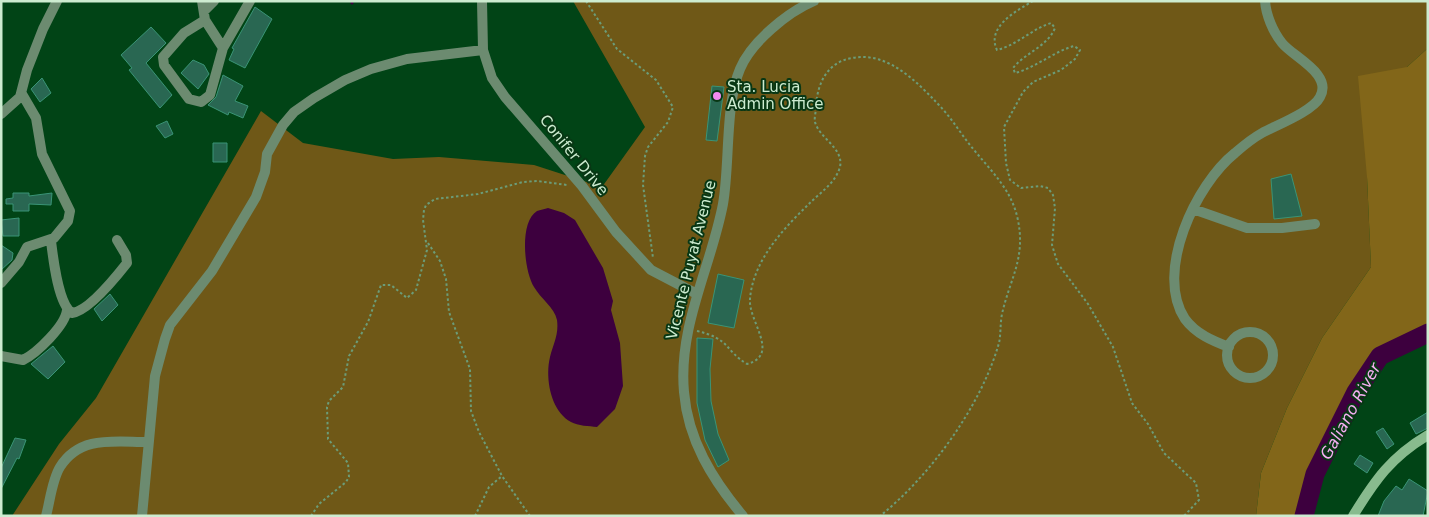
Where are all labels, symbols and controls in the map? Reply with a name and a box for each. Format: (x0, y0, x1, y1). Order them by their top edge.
place label: Sta. Lucia Admin Office (727, 78, 823, 113)
marker: Sta. Lucia Admin Office (711, 90, 723, 102)
street label: Conifer Drive (536, 111, 612, 199)
street label: Vicente Puyat Avenue (662, 178, 720, 342)
water label: Galiano River (1316, 358, 1385, 463)

